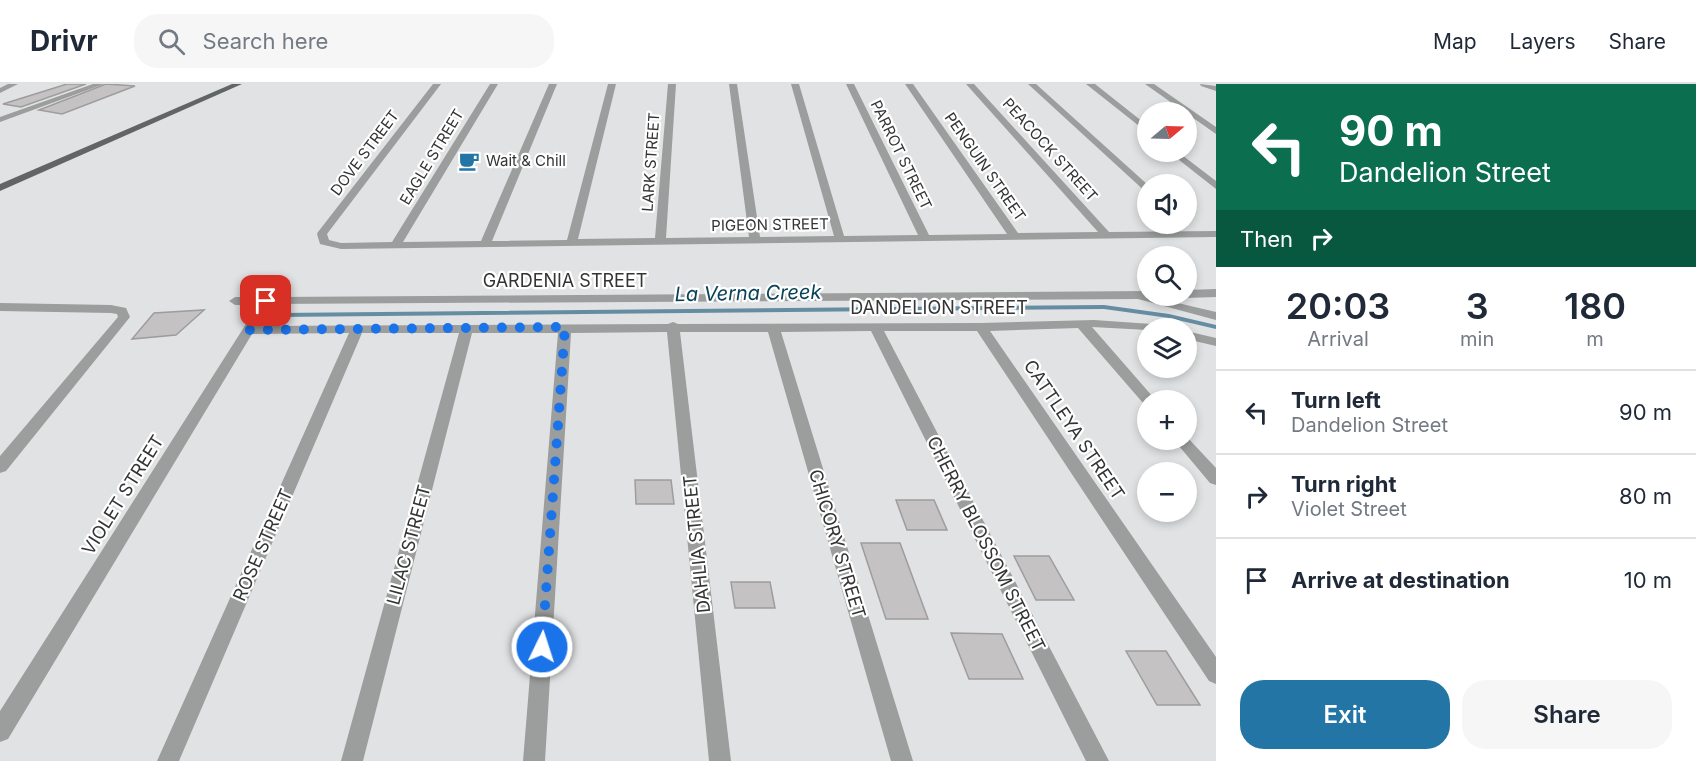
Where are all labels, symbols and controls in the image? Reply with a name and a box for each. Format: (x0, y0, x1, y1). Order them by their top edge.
search box (134, 14, 554, 68)
text: Drivr (30, 24, 98, 58)
icon: search (155, 25, 188, 58)
text: Search here (203, 28, 328, 54)
text: Map (1433, 29, 1477, 54)
text: Layers (1510, 29, 1576, 54)
text: Share (1609, 29, 1666, 54)
street label: PEACOCK STREET (999, 94, 1102, 205)
street label: PARROT STREET (867, 97, 936, 213)
north arrow (1137, 102, 1197, 162)
map controls (1137, 102, 1197, 522)
street label: EAGLE STREET (396, 105, 468, 208)
text: 90 m (1339, 105, 1443, 156)
street label: DOVE STREET (326, 106, 403, 199)
icon: left (1240, 108, 1318, 186)
street label: PENGUIN STREET (941, 109, 1030, 225)
street label: LARK STREET (638, 112, 663, 212)
cafe icon: Wait & Chill (457, 149, 481, 173)
place label: Wait & Chill (486, 151, 566, 170)
text: Dandelion Street (1339, 156, 1551, 189)
button: sound (1137, 174, 1197, 234)
street label: PIGEON STREET (711, 214, 829, 235)
icon: right (1305, 222, 1338, 255)
text: Then (1240, 226, 1293, 252)
button: search (1137, 246, 1197, 306)
street label: GARDENIA STREET (483, 270, 647, 291)
pin (240, 275, 291, 326)
water label: La Verna Creek (674, 280, 823, 306)
icon: arrive (249, 284, 282, 317)
text: 20:03 (1286, 284, 1390, 328)
text: 3 (1466, 284, 1489, 328)
text: 180 (1564, 284, 1626, 328)
street label: DANDELION STREET (850, 297, 1028, 318)
button: layers (1137, 318, 1197, 378)
text: Arrival (1307, 327, 1369, 351)
text: min (1460, 327, 1494, 351)
text: m (1586, 327, 1604, 351)
street label: CATTLEYA STREET (1020, 356, 1129, 504)
text: Turn left (1291, 387, 1381, 413)
button: + (1137, 390, 1197, 450)
icon: left (1240, 396, 1273, 429)
text: 90 m (1619, 399, 1672, 425)
text: Dandelion Street (1291, 413, 1448, 437)
street label: VIOLET STREET (77, 431, 168, 558)
street label: CHERRY BLOSSOM STREET (923, 433, 1050, 655)
button: − (1137, 462, 1197, 522)
street label: CHICORY STREET (805, 467, 870, 621)
text: Turn right (1291, 471, 1397, 497)
street label: DAHLIA STREET (679, 474, 714, 614)
icon: right (1240, 480, 1273, 513)
street label: LILAC STREET (382, 483, 435, 607)
text: 80 m (1619, 483, 1672, 509)
street label: ROSE STREET (228, 485, 297, 604)
text: Violet Street (1291, 497, 1407, 521)
icon: arrive (1240, 564, 1273, 597)
text: Arrive at destination (1291, 567, 1510, 593)
text: 10 m (1624, 567, 1672, 593)
position arrow (510, 615, 574, 679)
button: Exit (1240, 680, 1450, 749)
button: Share (1462, 680, 1672, 749)

